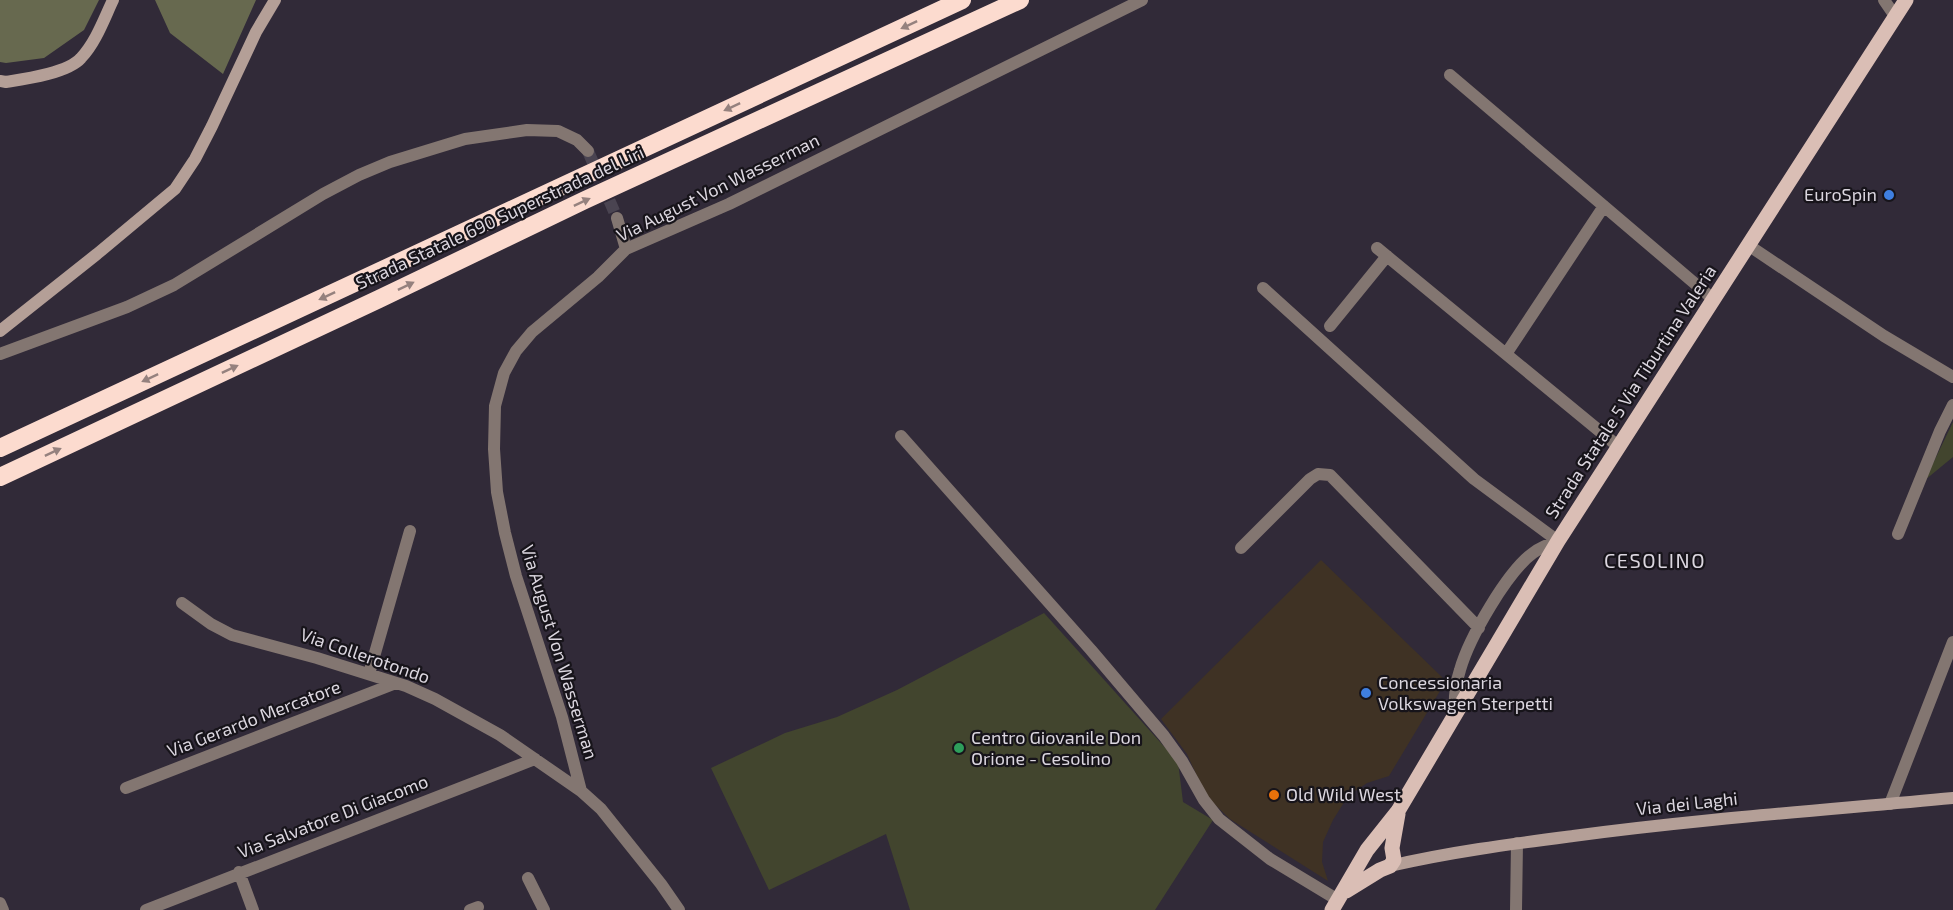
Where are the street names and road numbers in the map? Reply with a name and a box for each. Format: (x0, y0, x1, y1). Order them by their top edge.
street label: Via August Von Wasserman (613, 128, 823, 246)
street label: Strada Statale 690 Superstrada del Liri (352, 140, 647, 294)
street label: Strada Statale 5 Via Tiburtina Valeria (1540, 261, 1720, 522)
street label: Via August Von Wasserman (517, 542, 603, 762)
street label: Via Collerotondo (298, 623, 433, 688)
street label: Via Gerardo Mercatore (164, 675, 343, 761)
street label: Via Salvatore Di Giacomo (234, 770, 431, 863)
street label: Via dei Laghi (1635, 787, 1739, 819)

